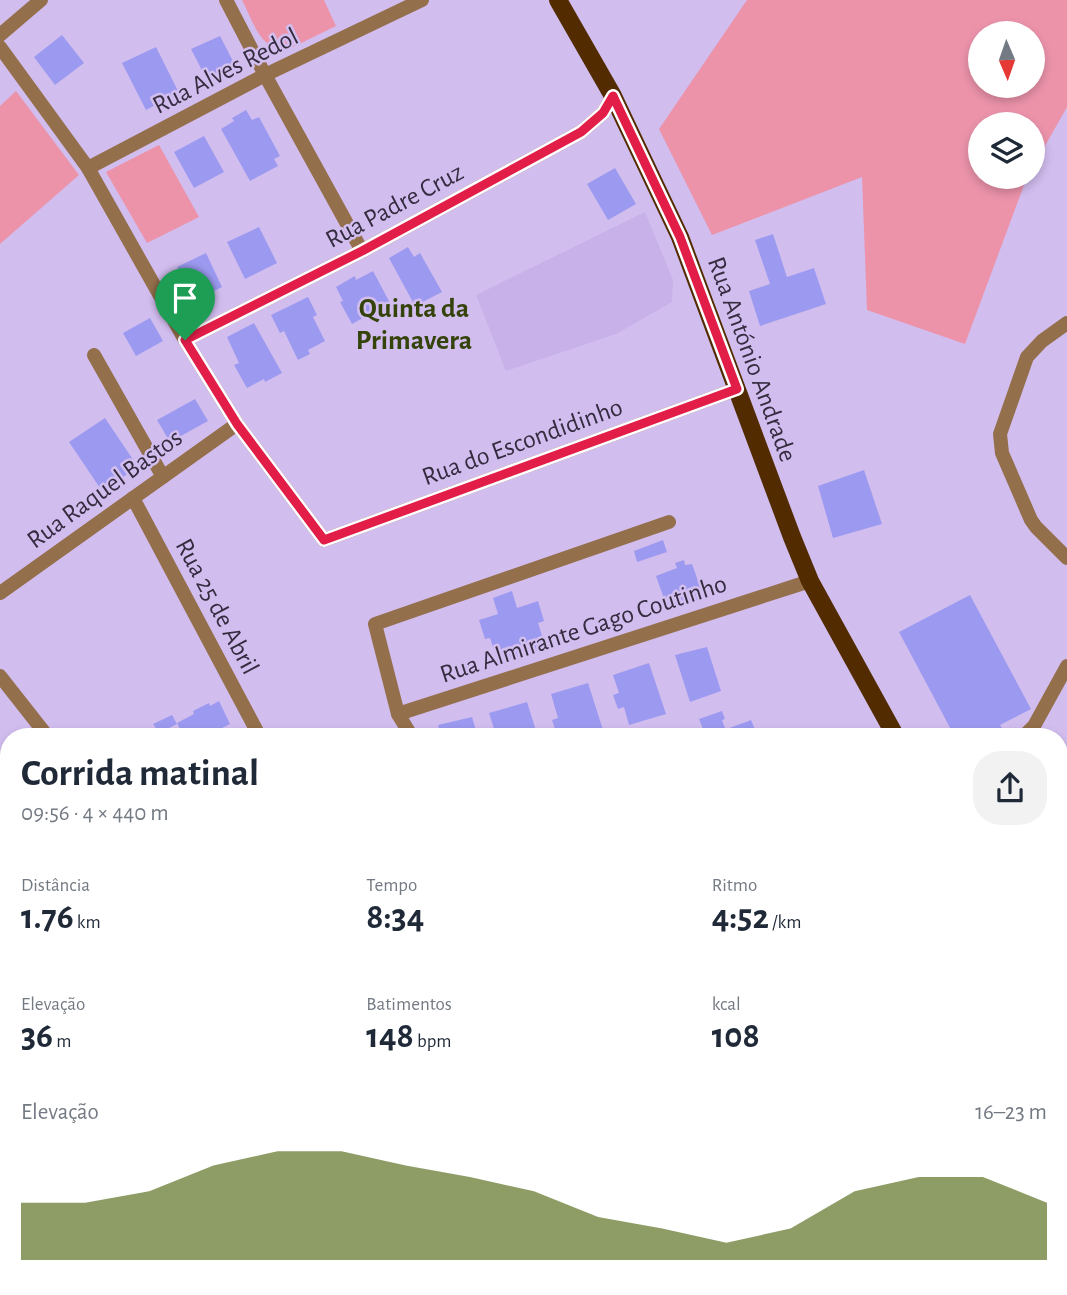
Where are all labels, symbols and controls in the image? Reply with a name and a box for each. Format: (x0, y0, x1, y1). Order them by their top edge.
north arrow (968, 21, 1045, 98)
map controls (968, 21, 1045, 189)
street label: Rua Alves Redol (148, 23, 302, 119)
button: layers (968, 112, 1045, 189)
street label: Rua Padre Cruz (321, 159, 468, 253)
street label: Rua António Andrade (703, 253, 801, 465)
pin (155, 268, 215, 340)
icon: arrive (166, 279, 204, 317)
district label: Quinta da Primavera (356, 295, 472, 355)
street label: Rua do Escondidinho (419, 394, 626, 490)
street label: Rua Raquel Bastos (22, 424, 187, 554)
street label: Rua 25 de Abril (171, 534, 264, 679)
street label: Rua Almirante Gago Coutinho (437, 570, 730, 688)
button: share (973, 751, 1047, 825)
text: Corrida matinal (21, 755, 259, 793)
text: 09:56 · 4 × 440 m (21, 802, 169, 825)
text: Distância (21, 876, 90, 895)
text: Tempo (366, 876, 417, 895)
text: Ritmo (712, 876, 757, 895)
text: 1.76 (21, 900, 74, 935)
text: 8:34 (366, 900, 424, 935)
text: 4:52 (712, 900, 769, 935)
text: km (74, 913, 101, 932)
text: /km (769, 913, 801, 932)
text: Elevação (21, 995, 85, 1014)
text: Batimentos (366, 995, 452, 1014)
text: kcal (712, 995, 741, 1014)
text: 36 (21, 1019, 53, 1054)
text: 148 (366, 1019, 414, 1054)
text: 108 (712, 1019, 760, 1054)
text: m (53, 1032, 71, 1051)
text: bpm (414, 1032, 451, 1051)
text: Elevação (21, 1101, 99, 1124)
text: 16–23 m (975, 1101, 1047, 1124)

